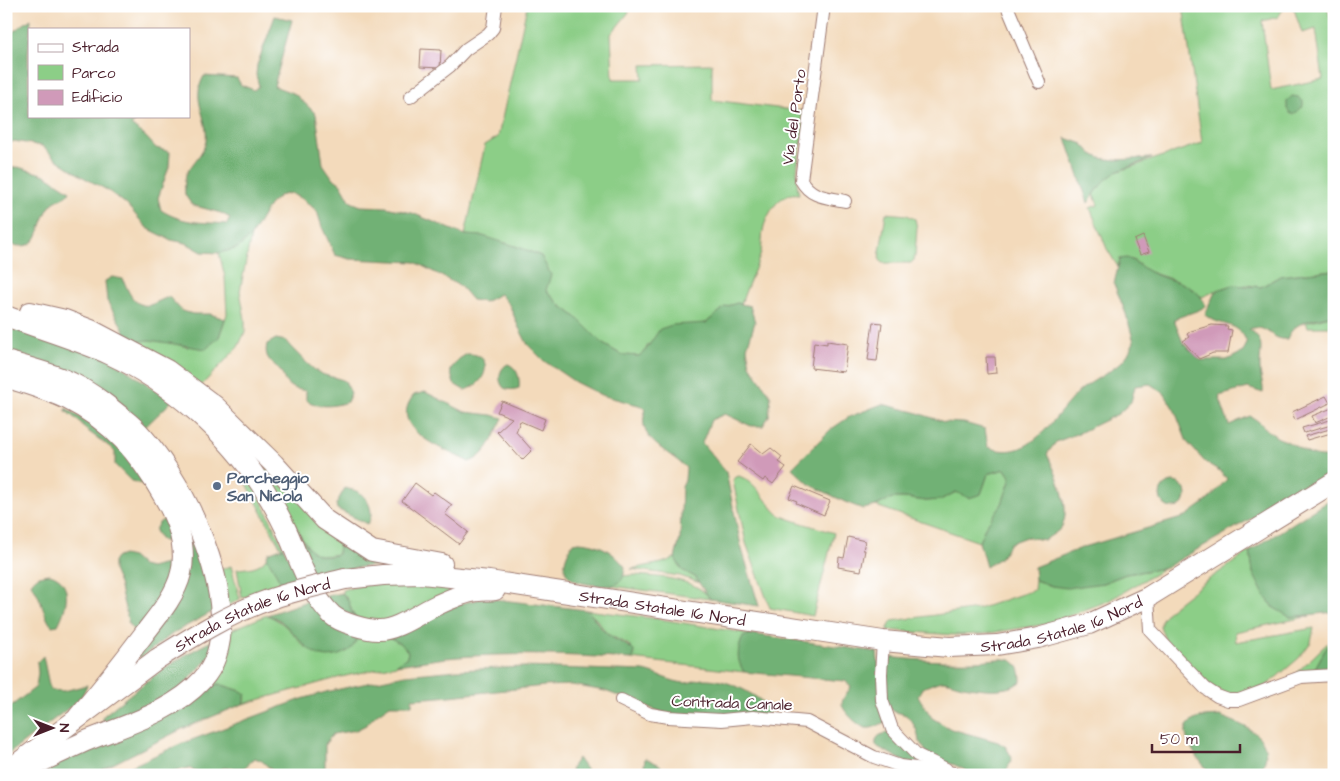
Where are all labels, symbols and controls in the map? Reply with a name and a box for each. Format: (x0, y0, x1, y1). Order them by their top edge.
legend (28, 28, 190, 118)
text: Strada (72, 37, 119, 58)
text: Parco (72, 63, 116, 84)
street label: Via del Porto (776, 68, 812, 166)
text: Edificio (72, 87, 123, 108)
place label: Parcheggio San Nicola (226, 467, 310, 507)
marker: Parcheggio San Nicola (211, 480, 223, 492)
street label: Strada Statale 16 Nord (170, 573, 332, 658)
street label: Strada Statale 16 Nord (578, 585, 747, 632)
street label: Strada Statale 16 Nord (980, 591, 1146, 658)
street label: Contrada Canale (671, 690, 793, 716)
north arrow (28, 704, 78, 754)
scale bar (1152, 721, 1240, 753)
text: N (54, 724, 74, 733)
text: 50 m (1160, 729, 1198, 750)

